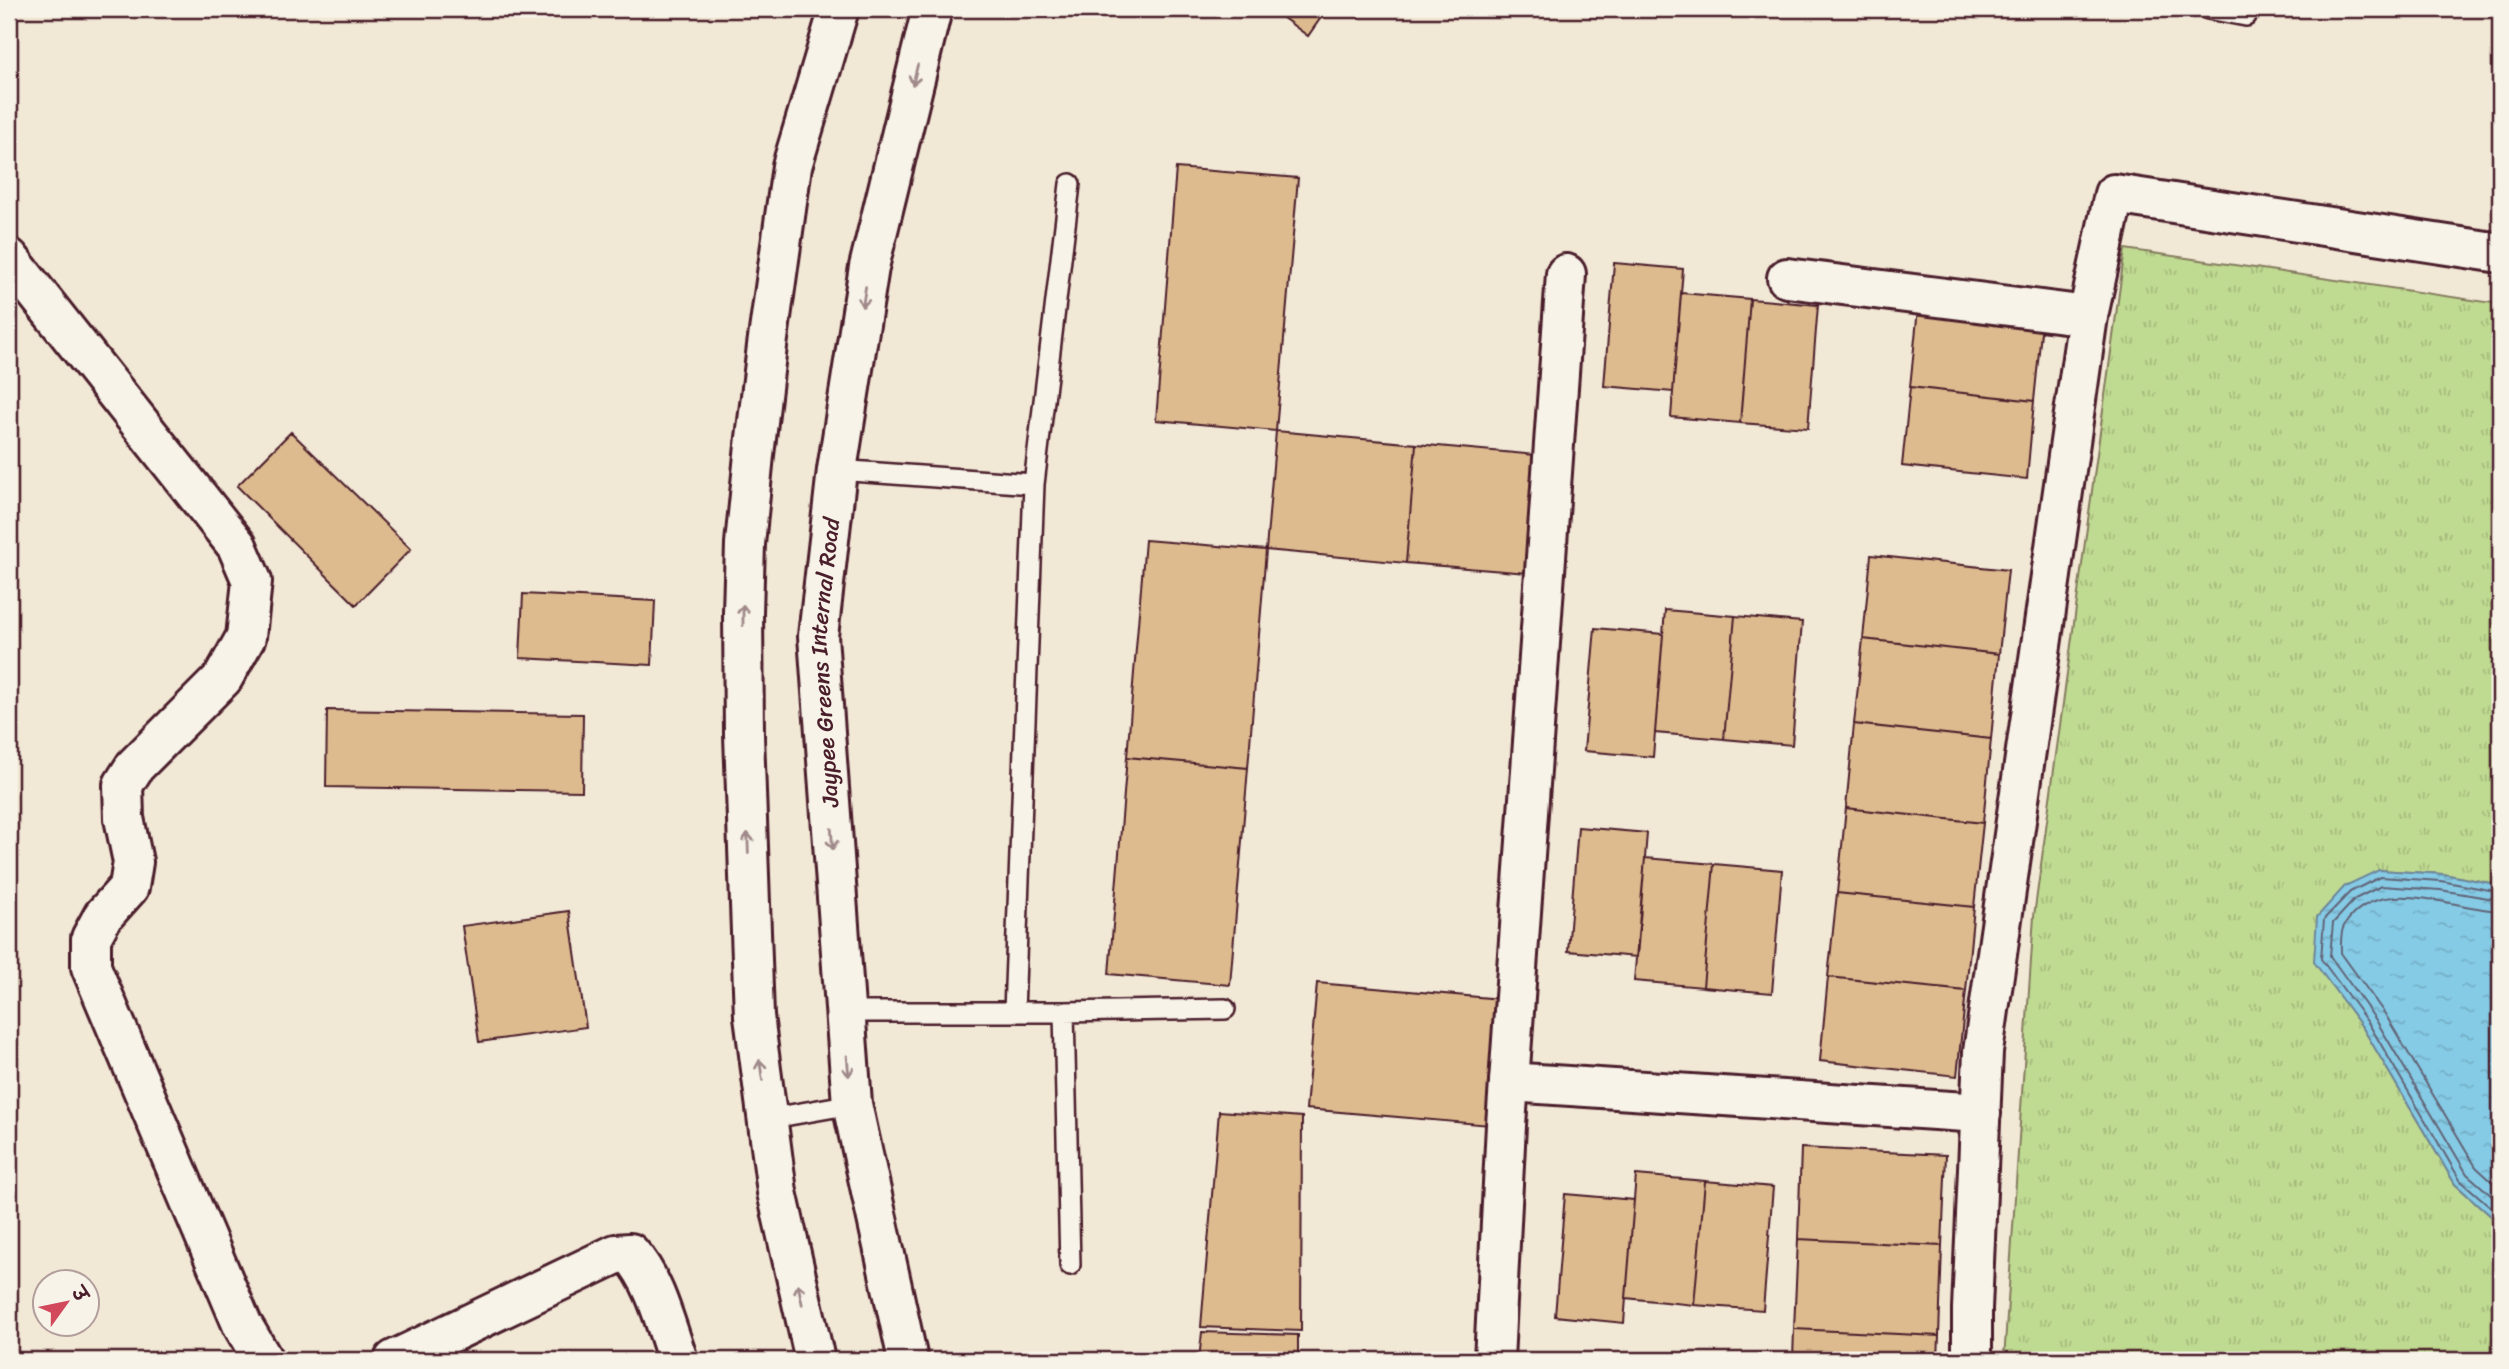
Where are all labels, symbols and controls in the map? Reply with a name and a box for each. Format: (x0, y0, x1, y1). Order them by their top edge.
one-way arrow (908, 63, 921, 86)
one-way arrow (857, 285, 870, 308)
street label: Jaypee Greens Internal Road (797, 514, 852, 809)
one-way arrow (736, 604, 750, 627)
one-way arrow (825, 827, 838, 850)
one-way arrow (741, 832, 754, 855)
one-way arrow (842, 1054, 855, 1077)
one-way arrow (754, 1059, 767, 1082)
north arrow (32, 1268, 102, 1338)
text: उ (61, 1278, 98, 1310)
one-way arrow (792, 1283, 806, 1306)

